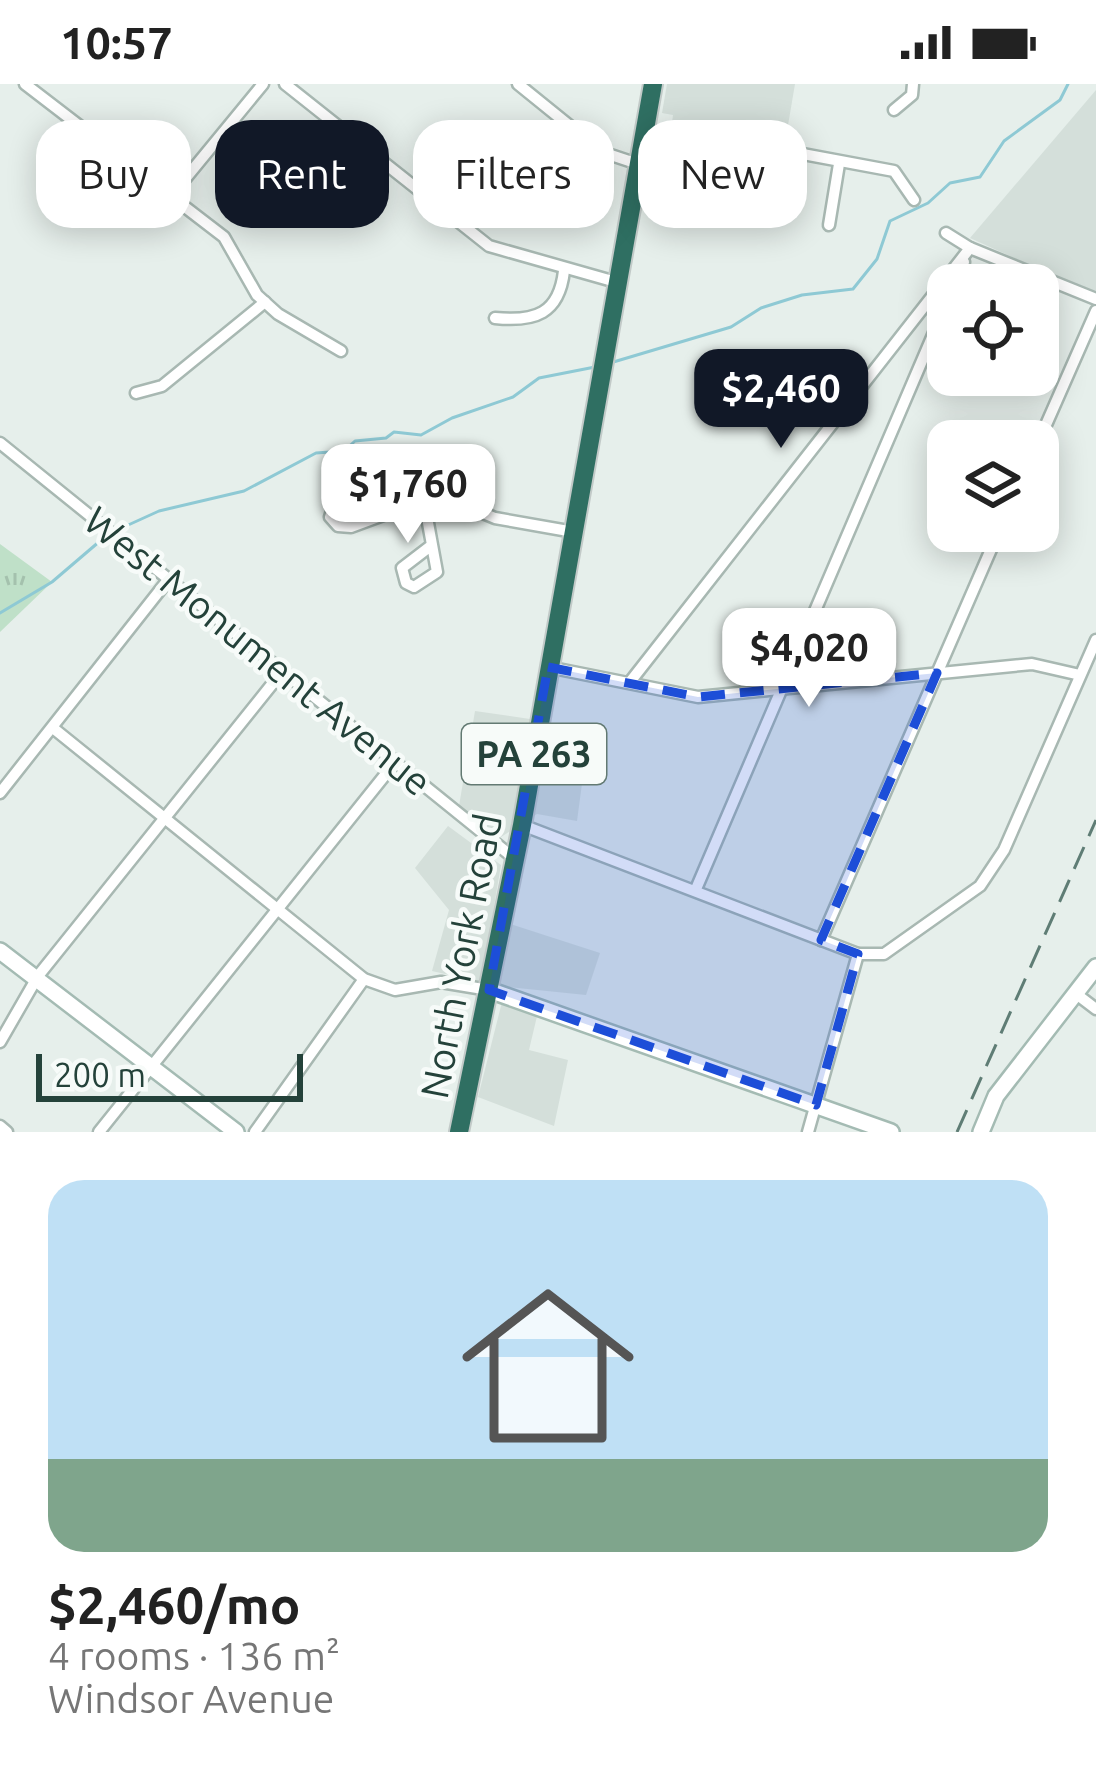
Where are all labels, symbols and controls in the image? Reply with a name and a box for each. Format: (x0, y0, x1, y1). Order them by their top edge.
text: 10:57 (60, 17, 173, 68)
chip: Buy (36, 120, 191, 228)
chip: Rent (215, 120, 389, 228)
chip: Filters (413, 120, 614, 228)
chip: New (638, 120, 807, 228)
map controls (927, 264, 1059, 552)
button: locate (927, 264, 1059, 396)
pin: $2,460 (683, 349, 879, 451)
text: $2,460 (721, 366, 841, 409)
button: layers (927, 420, 1059, 552)
pin: $1,760 (310, 444, 506, 546)
text: $1,760 (348, 461, 468, 504)
street label: West Monument Avenue (77, 498, 440, 803)
pin: $4,020 (711, 608, 907, 710)
text: $4,020 (749, 625, 869, 668)
road number: PA 263 (462, 724, 606, 784)
street label: North York Road (412, 810, 509, 1102)
scale bar (36, 1048, 303, 1101)
text: 200 m (54, 1056, 146, 1093)
icon: home (440, 1258, 656, 1474)
text: $2,460/mo (48, 1576, 300, 1634)
text: 4 rooms · 136 m² (48, 1634, 340, 1677)
text: Windsor Avenue (48, 1677, 334, 1720)

